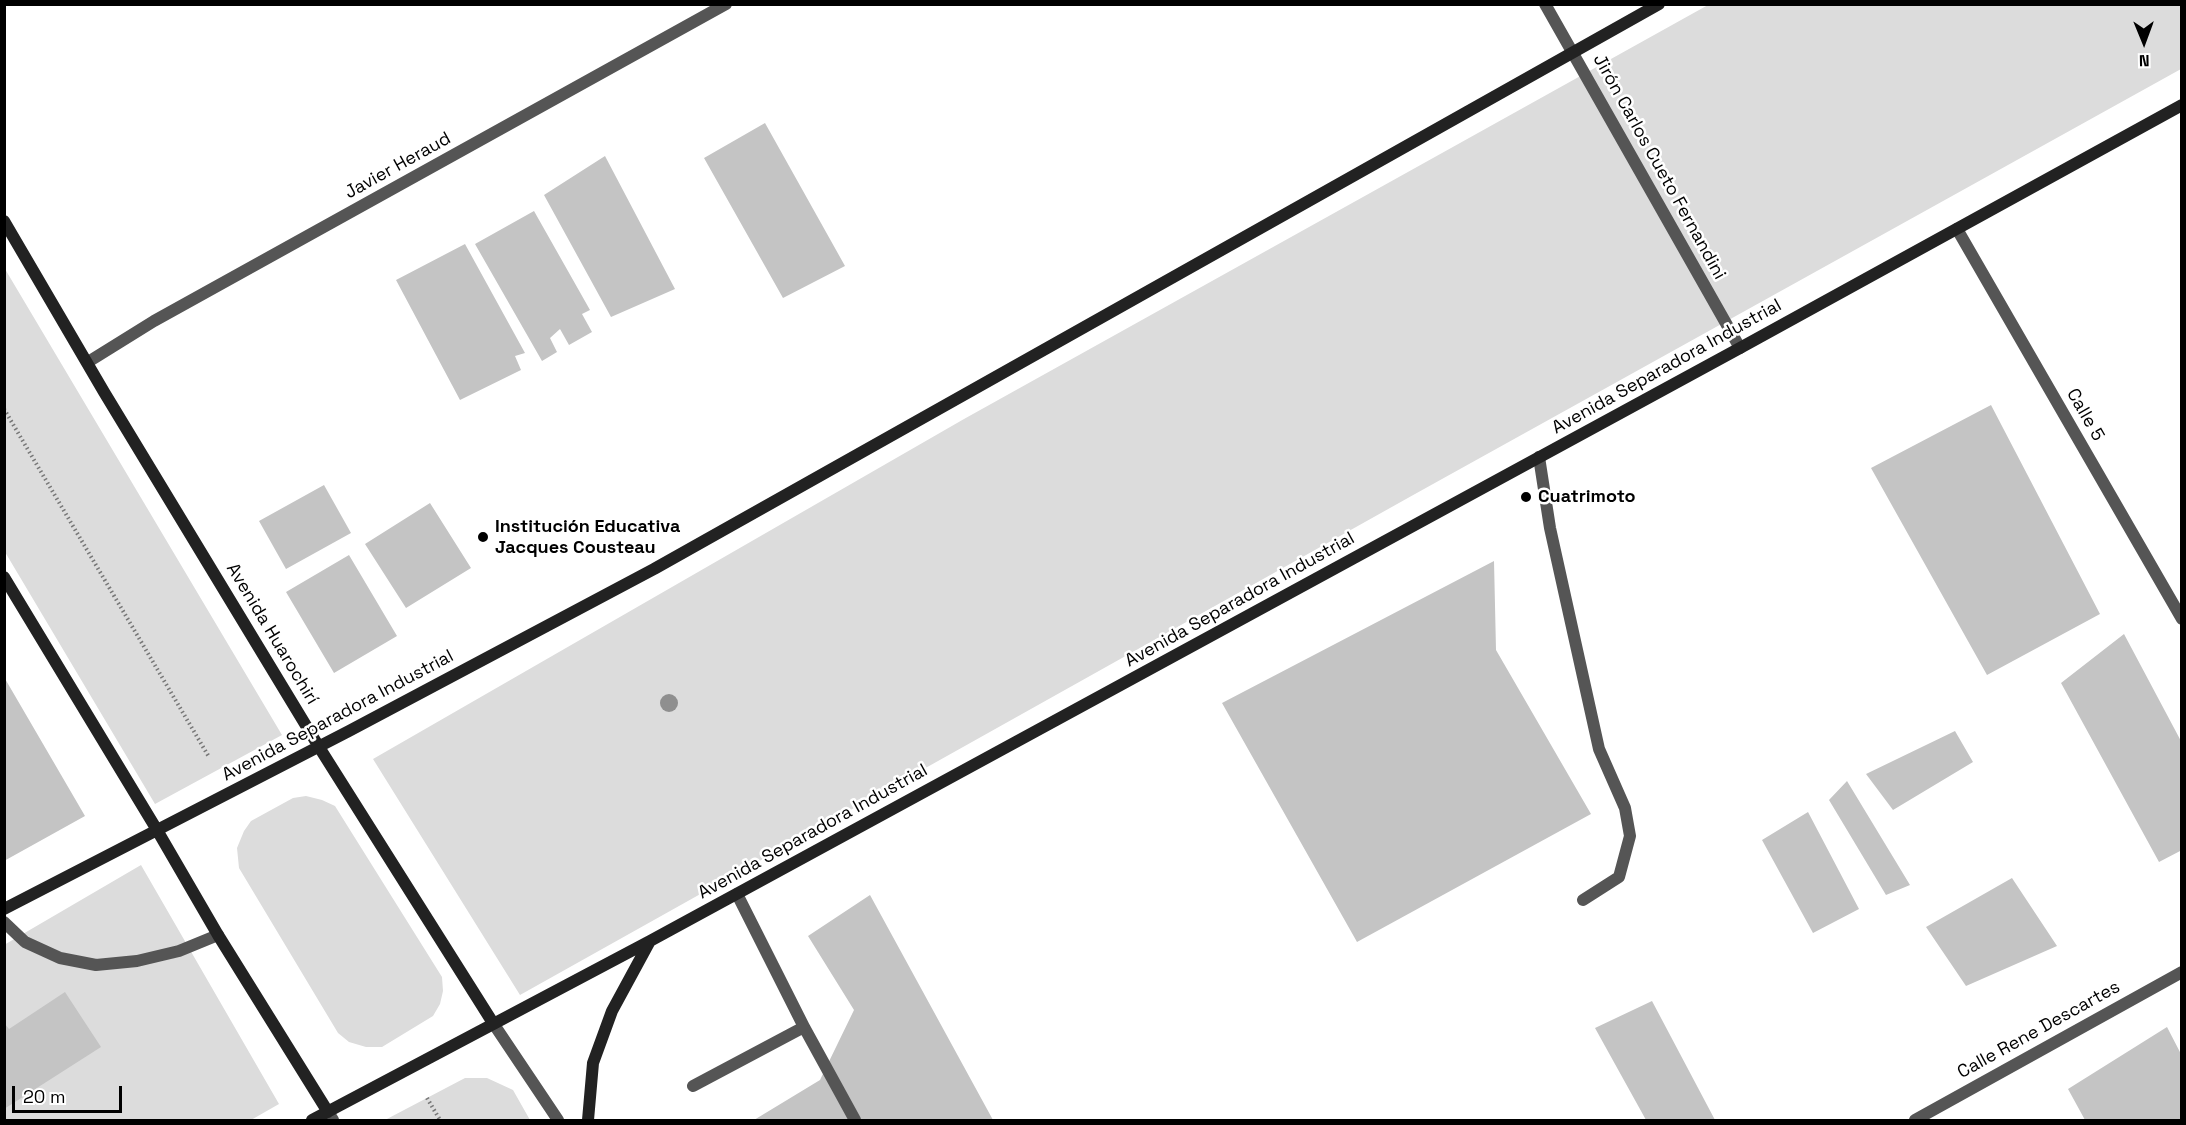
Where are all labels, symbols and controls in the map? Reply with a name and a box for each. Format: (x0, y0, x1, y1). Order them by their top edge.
north arrow (2114, 12, 2174, 72)
text: N (2139, 50, 2150, 71)
street label: Jirón Carlos Cueto Fernandini (1588, 51, 1730, 283)
street label: Javier Heraud (341, 128, 455, 204)
street label: Avenida Separadora Industrial (1549, 295, 1785, 439)
street label: Calle 5 (2061, 385, 2109, 445)
place label: Cuatrimoto (1538, 486, 1636, 508)
marker: Cuatrimoto (1519, 490, 1533, 504)
place label: Institución Educativa Jacques Cousteau (495, 516, 680, 558)
street label: Avenida Separadora Industrial (1122, 528, 1358, 672)
marker: Institución Educativa Jacques Cousteau (476, 530, 490, 544)
street label: Avenida Huarochirí (221, 559, 323, 709)
street label: Avenida Separadora Industrial (219, 646, 457, 786)
street label: Avenida Separadora Industrial (695, 760, 931, 904)
street label: Calle Rene Descartes (1954, 976, 2124, 1084)
scale bar (15, 1074, 124, 1112)
text: 20 m (23, 1085, 66, 1108)

